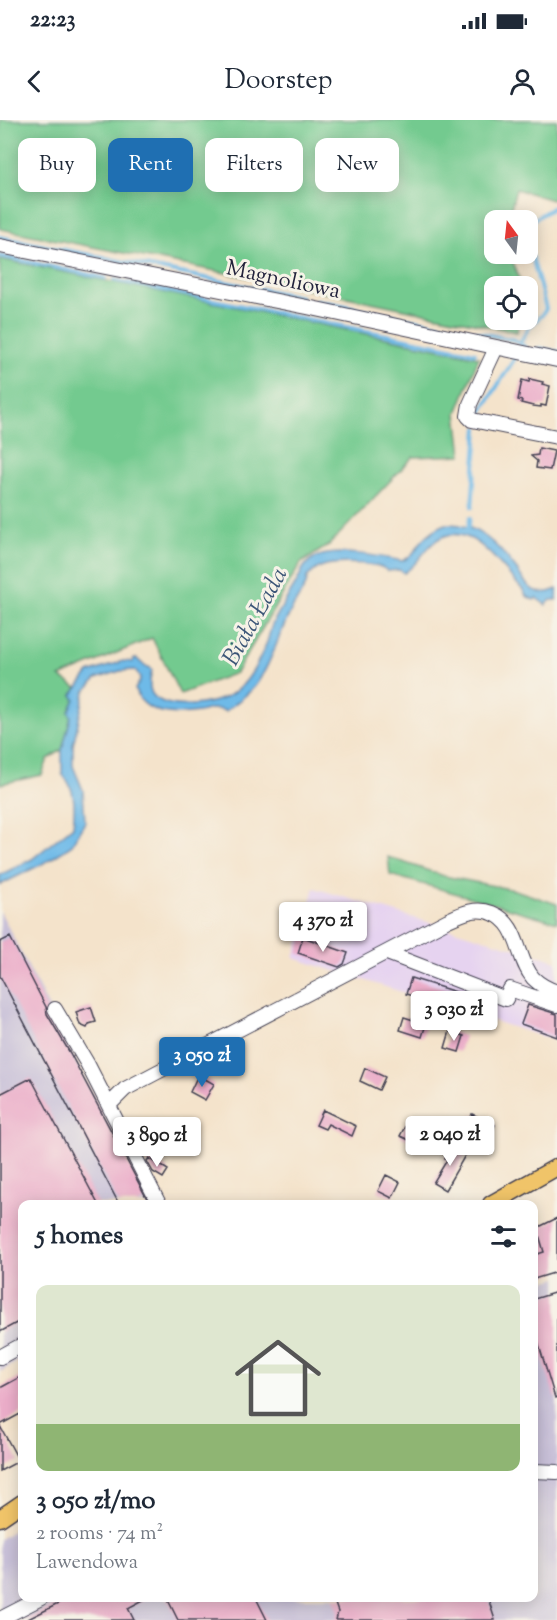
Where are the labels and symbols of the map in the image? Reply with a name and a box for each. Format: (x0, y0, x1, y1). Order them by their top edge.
north arrow (484, 210, 538, 264)
street label: Magnoliowa (223, 253, 343, 309)
water label: Biała Łada (215, 562, 297, 672)
pin: 4 370 zł (261, 902, 385, 953)
pin: 3 030 zł (392, 991, 516, 1042)
pin: 3 050 zł (140, 1037, 264, 1088)
pin: 2 040 zł (388, 1116, 512, 1167)
pin: 3 890 zł (95, 1117, 219, 1168)

